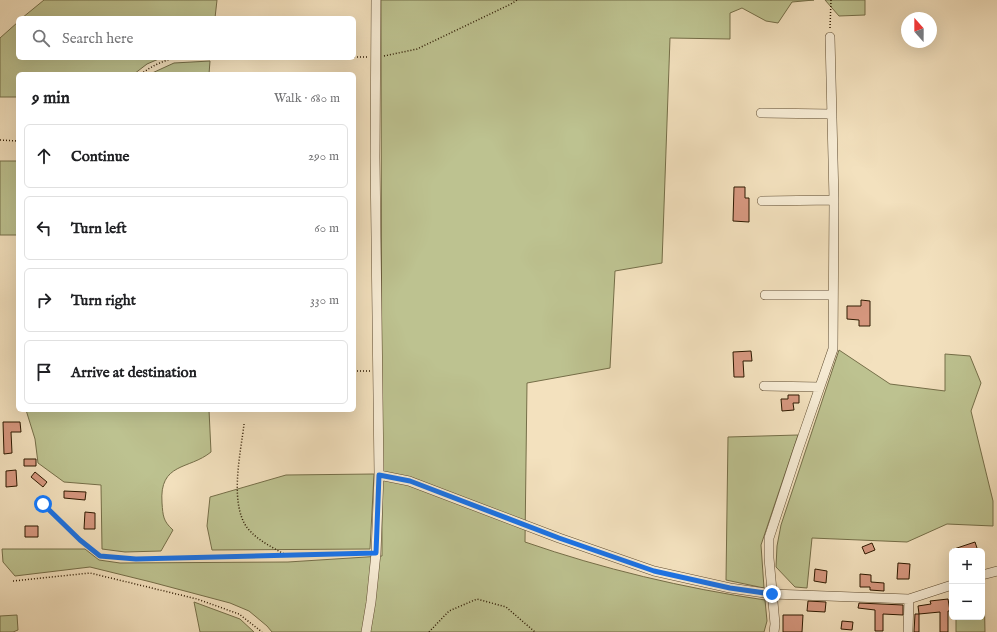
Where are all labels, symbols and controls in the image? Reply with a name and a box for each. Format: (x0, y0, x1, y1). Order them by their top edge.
north arrow (901, 12, 937, 48)
search box (16, 16, 356, 60)
icon: search (30, 27, 52, 49)
text: Search here (62, 29, 133, 48)
text: 9 min (32, 88, 70, 109)
text: Walk · 680 m (274, 90, 340, 107)
icon: ahead (33, 145, 55, 167)
text: Continue (71, 147, 129, 166)
text: 290 m (308, 148, 339, 165)
icon: left (33, 217, 55, 239)
text: Turn left (71, 219, 127, 238)
text: 60 m (314, 220, 339, 237)
icon: right (33, 289, 55, 311)
text: Turn right (71, 291, 136, 310)
text: 330 m (310, 292, 339, 309)
icon: arrive (33, 361, 55, 383)
text: Arrive at destination (71, 363, 197, 382)
route start (34, 495, 52, 513)
map controls (949, 548, 985, 620)
button: + (949, 548, 985, 584)
button: − (949, 584, 985, 620)
route end (763, 585, 781, 603)

